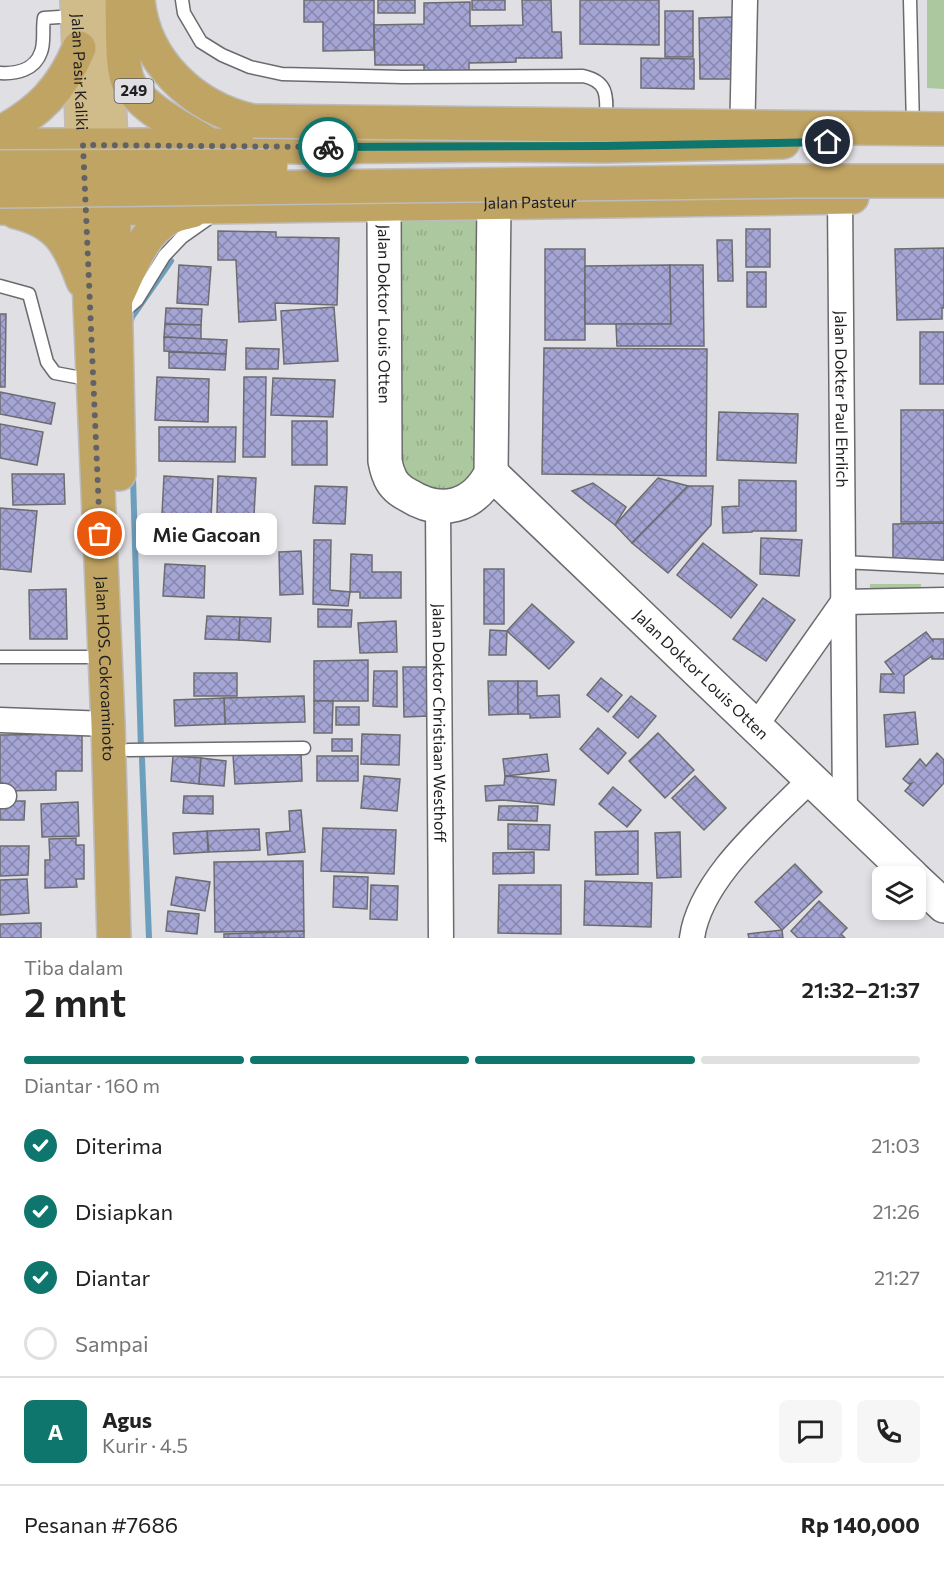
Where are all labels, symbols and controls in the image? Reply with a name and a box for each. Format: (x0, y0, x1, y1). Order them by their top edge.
street label: Jalan Pasir Kaliki (69, 13, 92, 131)
road number: 249 (114, 79, 154, 103)
pin (802, 116, 853, 167)
courier (298, 117, 358, 177)
icon: home (811, 125, 844, 158)
icon: bike (312, 131, 345, 164)
street label: Jalan Pasteur (483, 191, 577, 212)
street label: Jalan Doktor Louis Otten (375, 224, 395, 404)
street label: Jalan Dokter Paul Ehrlich (832, 310, 852, 488)
pin (74, 508, 125, 559)
callout: Mie Gacoan (136, 513, 277, 555)
icon: bag (83, 517, 116, 550)
text: Mie Gacoan (153, 522, 260, 546)
street label: Jalan HOS. Cokroaminoto (93, 576, 119, 761)
street label: Jalan Doktor Christiaan Westhoff (430, 603, 450, 843)
street label: Jalan Doktor Louis Otten (630, 605, 773, 743)
map controls (872, 866, 926, 920)
button: layers (872, 866, 926, 920)
text: Tiba dalam (24, 955, 123, 979)
text: 21:32–21:37 (802, 976, 920, 1003)
text: 2 mnt (24, 977, 126, 1025)
text: Diantar · 160 m (24, 1073, 160, 1097)
icon: check (24, 1129, 57, 1162)
text: Diterima (75, 1132, 162, 1159)
text: 21:03 (871, 1133, 920, 1157)
icon: check (24, 1195, 57, 1228)
text: Disiapkan (75, 1198, 173, 1225)
text: 21:26 (872, 1199, 920, 1223)
icon: check (24, 1261, 57, 1294)
text: Diantar (75, 1264, 150, 1291)
text: 21:27 (874, 1265, 920, 1289)
text: Sampai (75, 1330, 149, 1357)
button: chat (779, 1400, 842, 1463)
button: phone (857, 1400, 920, 1463)
text: Agus (102, 1406, 152, 1433)
text: A (48, 1418, 63, 1445)
text: Kurir · 4.5 (102, 1433, 188, 1457)
text: Pesanan #7686 (24, 1511, 178, 1538)
text: Rp 140,000 (801, 1511, 920, 1538)

